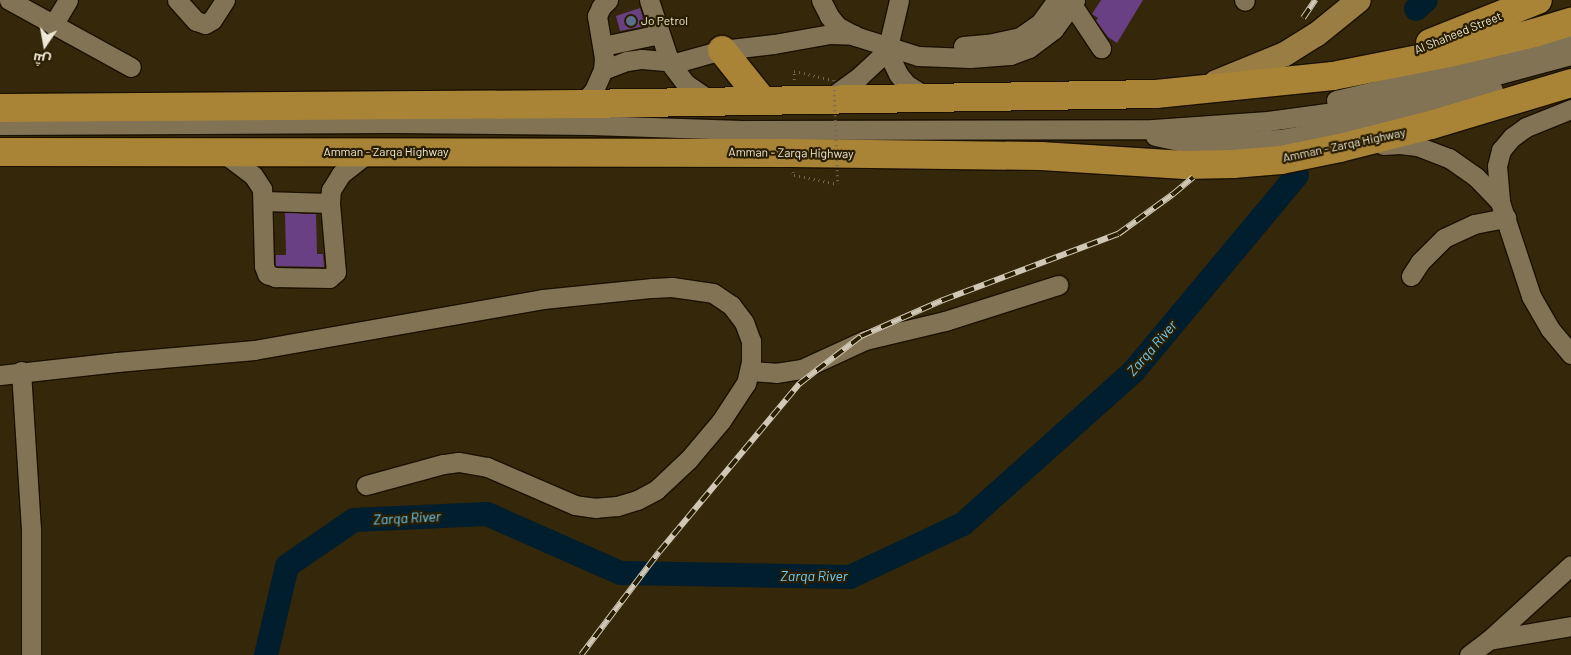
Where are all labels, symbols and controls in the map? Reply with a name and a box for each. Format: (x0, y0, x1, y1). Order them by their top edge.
street label: Al Shaheed Street (1412, 9, 1504, 57)
place label: Jo Petrol (641, 14, 688, 28)
marker: Jo Petrol (625, 15, 637, 27)
north arrow (20, 20, 70, 70)
text: ش (31, 50, 52, 70)
street label: Amman - Zarqa Highway (1281, 125, 1407, 165)
street label: Amman - Zarqa Highway (323, 145, 449, 159)
street label: Amman - Zarqa Highway (728, 145, 854, 161)
water label: Zarqa River (1124, 317, 1180, 379)
water label: Zarqa River (373, 508, 441, 528)
water label: Zarqa River (780, 568, 848, 584)

